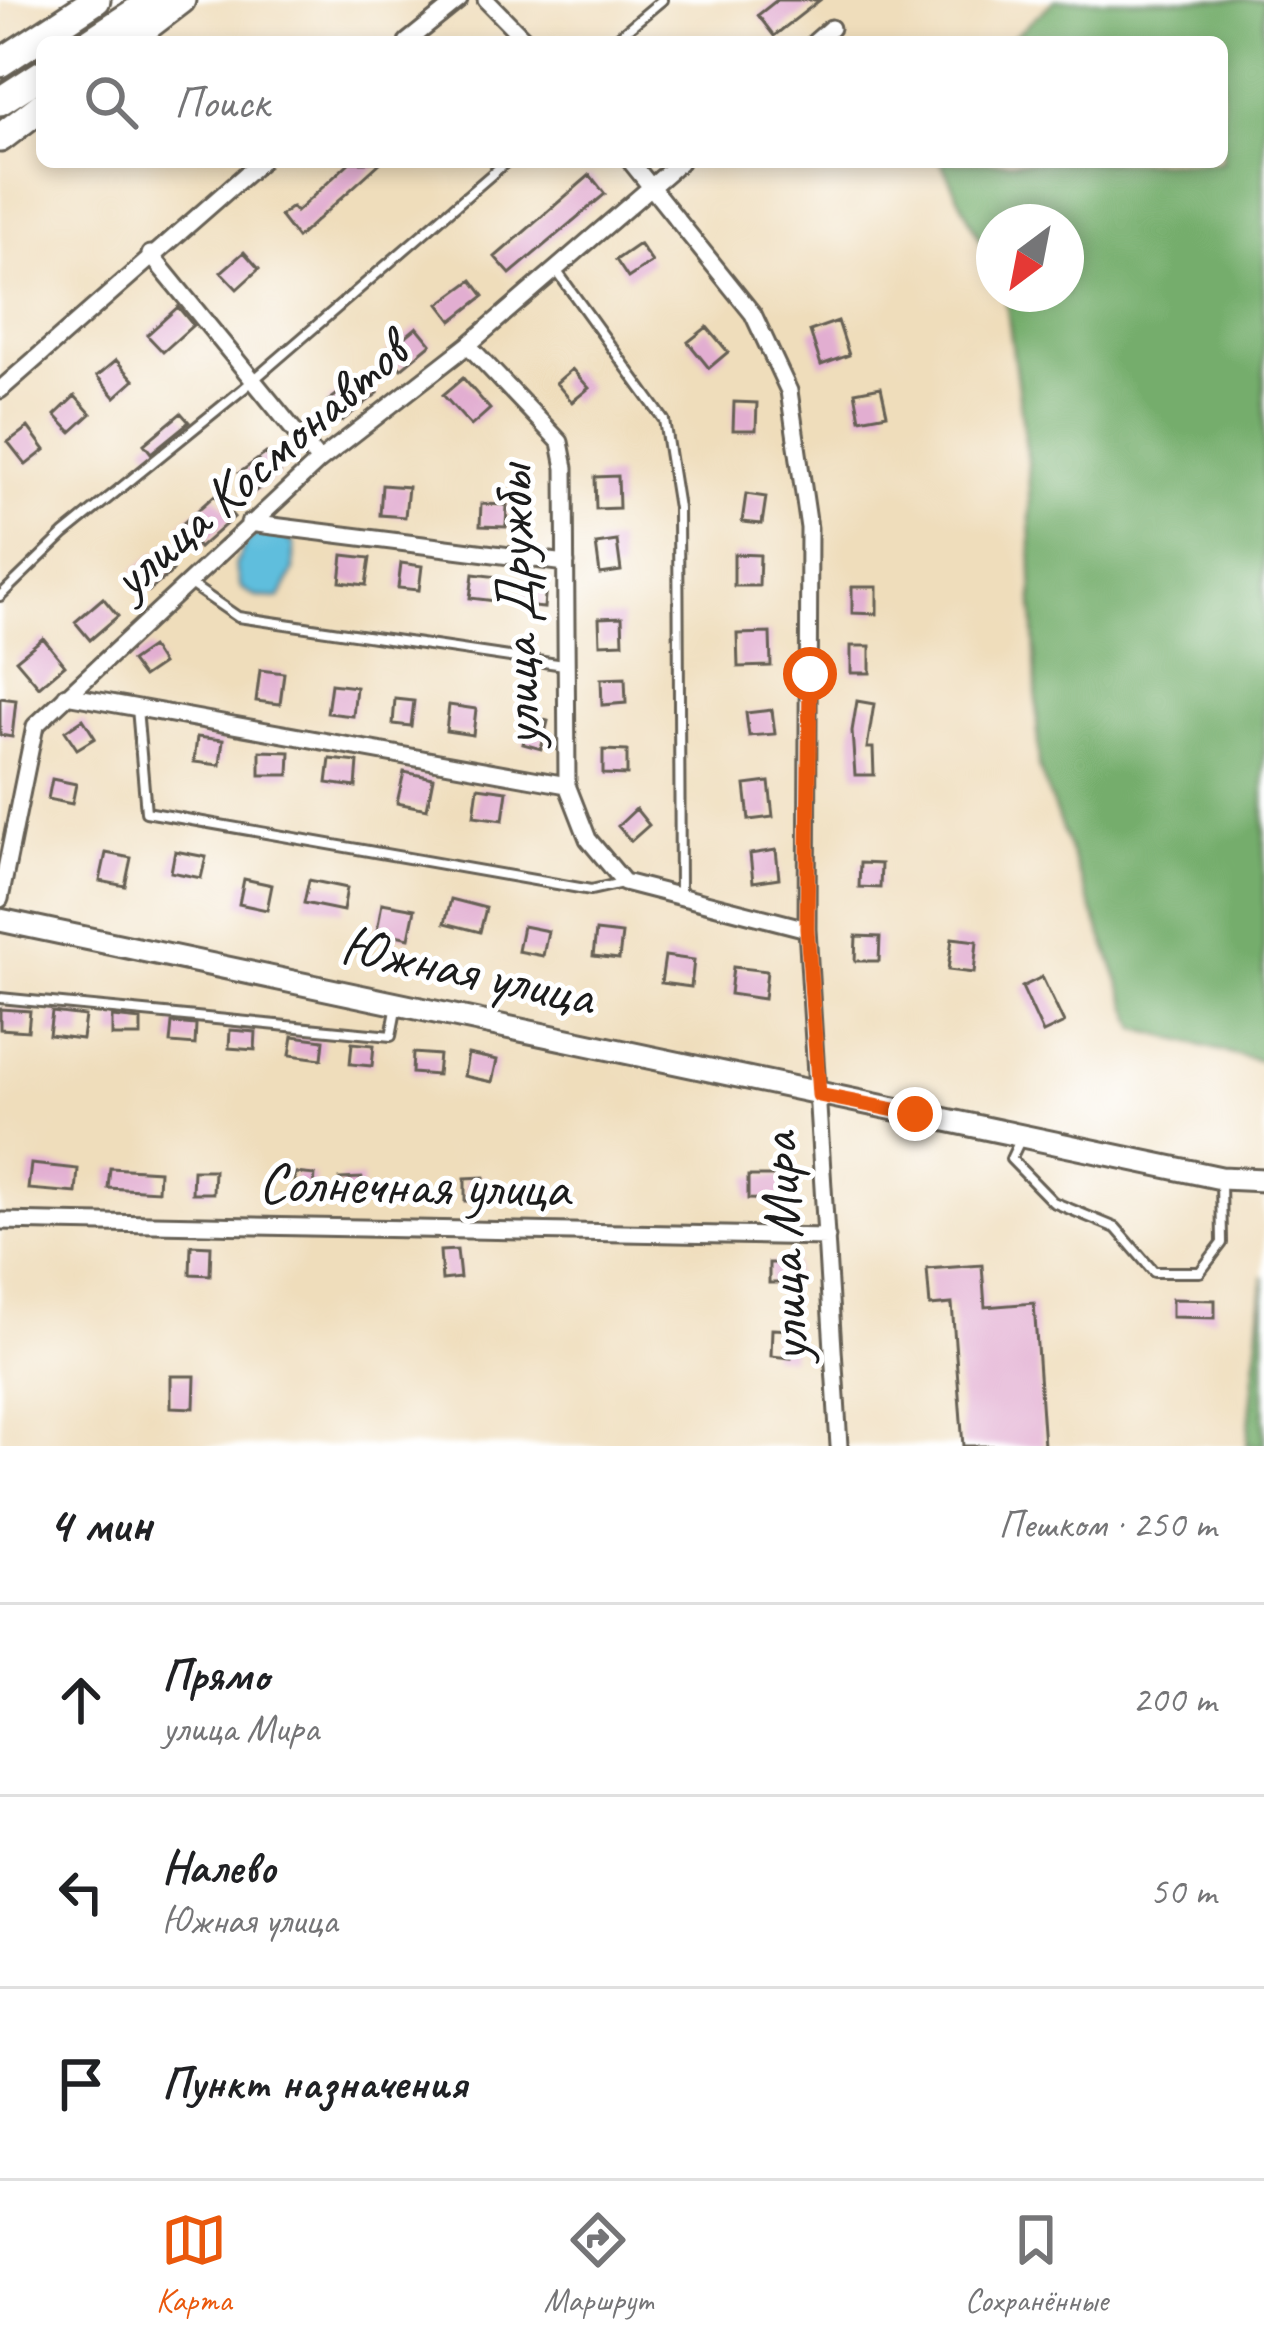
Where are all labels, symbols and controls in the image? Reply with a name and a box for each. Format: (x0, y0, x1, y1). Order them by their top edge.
search box (36, 36, 1228, 168)
icon: search (78, 69, 144, 135)
text: Поиск (174, 74, 269, 131)
north arrow (976, 204, 1084, 312)
street label: улица Космонавтов (92, 310, 429, 616)
street label: улица Дружбы (475, 460, 557, 751)
route start (783, 647, 837, 701)
street label: Южная улица (335, 908, 604, 1032)
route end (888, 1087, 942, 1141)
street label: улица Мира (741, 1129, 825, 1367)
street label: Солнечная улица (258, 1146, 574, 1224)
text: 4 мин (48, 1492, 152, 1556)
text: Пешком · 250 m (998, 1500, 1216, 1549)
text: Прямо (162, 1647, 269, 1704)
icon: ahead (48, 1667, 114, 1733)
text: 200 m (1132, 1675, 1216, 1724)
text: улица Мира (162, 1704, 319, 1753)
text: Налево (162, 1839, 276, 1896)
icon: left (48, 1859, 114, 1925)
text: 50 m (1150, 1867, 1216, 1916)
text: Южная улица (162, 1896, 337, 1945)
icon: arrive (48, 2051, 114, 2117)
text: Пункт назначения (162, 2055, 467, 2112)
tab: Карта (156, 2207, 232, 2321)
tab: Маршрут (544, 2207, 653, 2321)
tab: Сохранённые (965, 2207, 1108, 2321)

